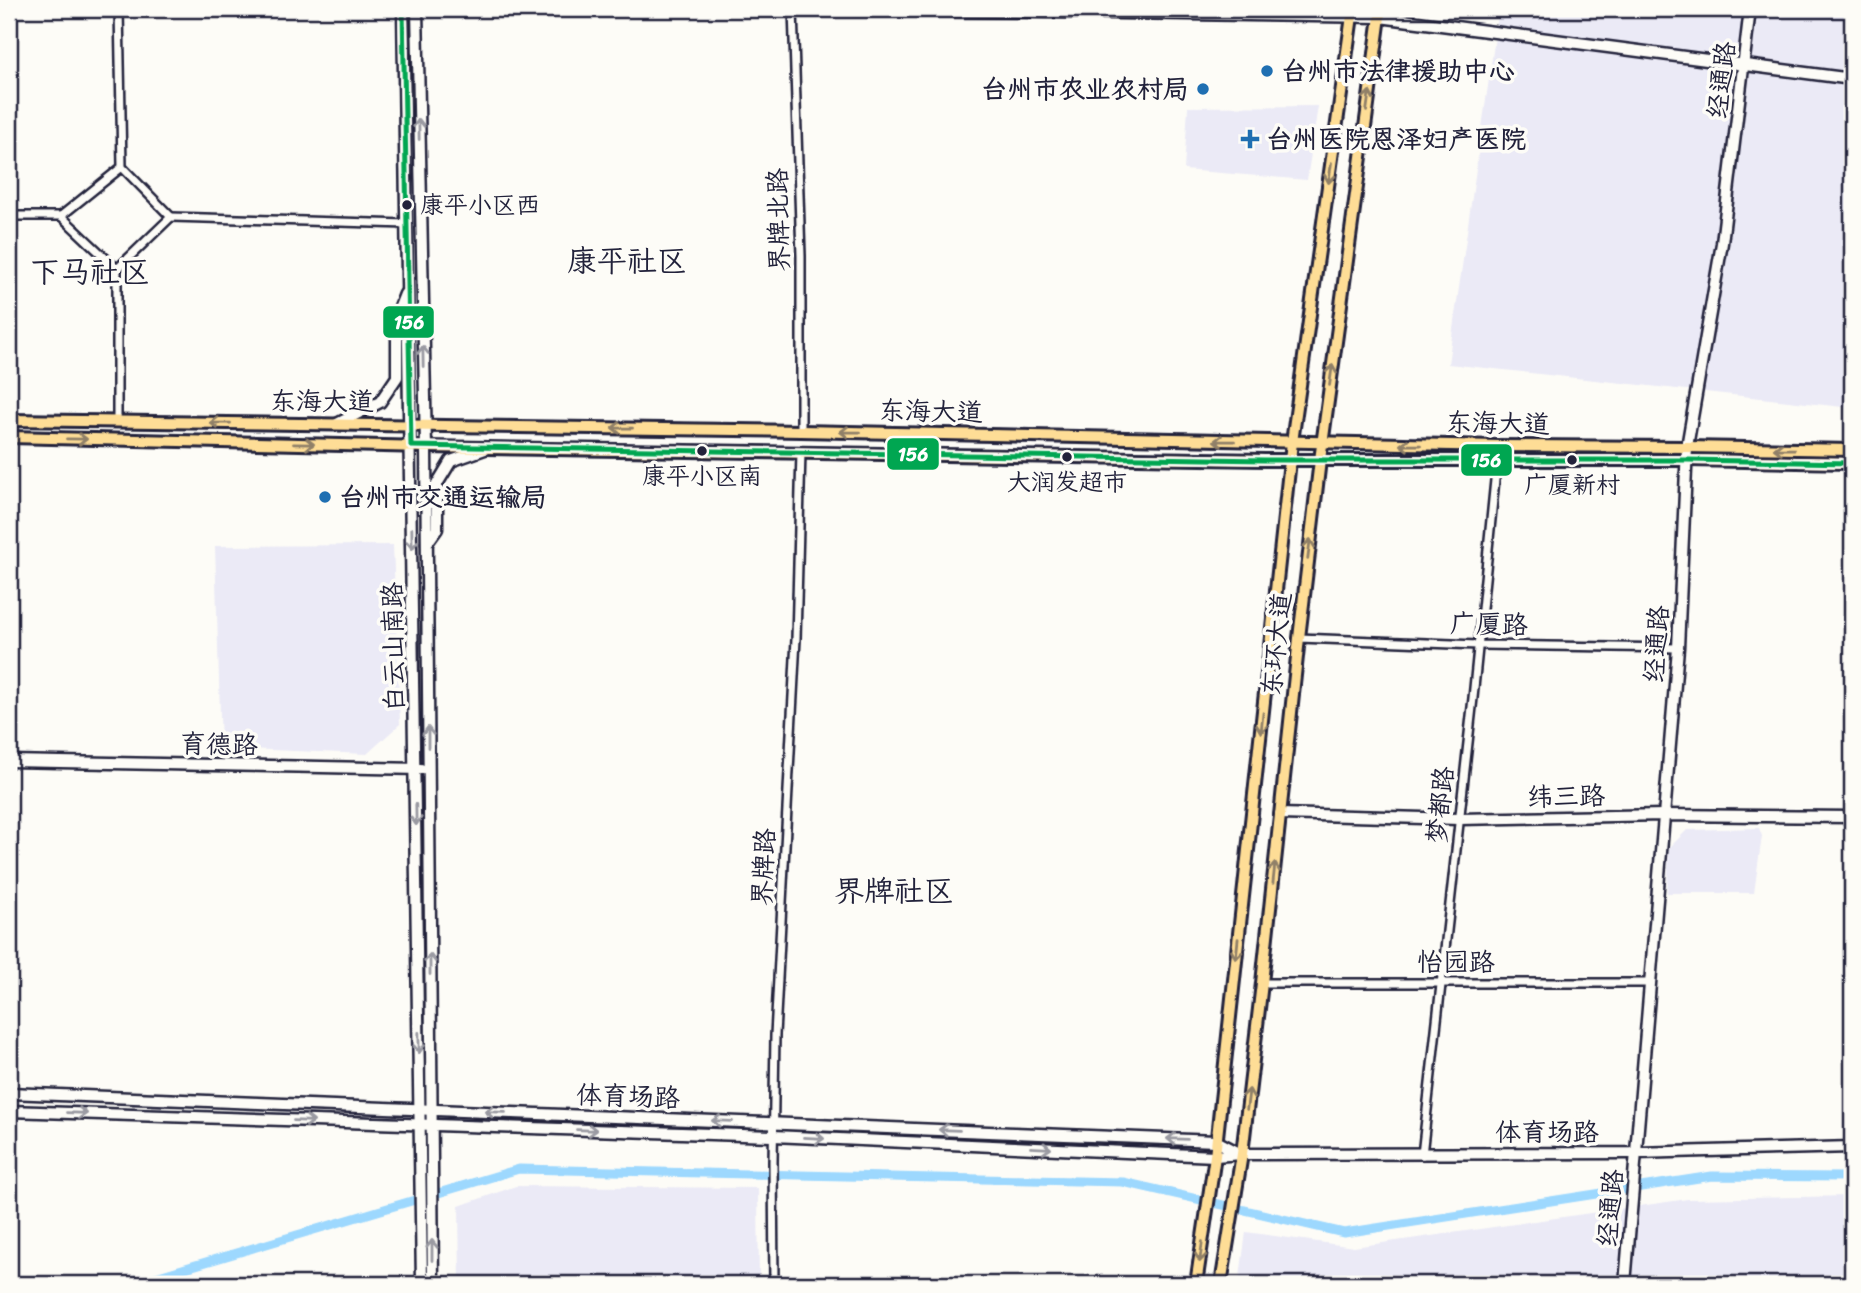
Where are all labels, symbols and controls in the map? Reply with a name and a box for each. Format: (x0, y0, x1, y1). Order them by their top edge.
street label: 经通路 (1693, 38, 1749, 122)
place label: 台州市法律援助中心 (1281, 48, 1515, 94)
marker: 台州市法律援助中心 (1259, 63, 1275, 79)
place label: 台州市农业农村局 (981, 66, 1189, 112)
marker: 台州市农业农村局 (1195, 81, 1211, 97)
one-way arrow (1362, 91, 1375, 113)
place label: 台州医院恩泽妇产医院 (1266, 116, 1526, 162)
one-way arrow (412, 118, 425, 141)
marker: 台州医院恩泽妇产医院 (1240, 129, 1260, 149)
one-way arrow (1323, 162, 1336, 184)
street label: 界牌北路 (754, 168, 802, 272)
place label: 康平小区西 (420, 184, 540, 226)
marker: 康平小区西 (400, 198, 414, 212)
district label: 康平社区 (567, 234, 687, 288)
district label: 下马社区 (30, 245, 150, 299)
line badge: 156 (382, 305, 435, 339)
text: 156 (394, 306, 424, 339)
one-way arrow (417, 345, 430, 368)
one-way arrow (1325, 365, 1338, 387)
street label: 东海大道 (270, 378, 374, 424)
street label: 东海大道 (879, 387, 983, 435)
street label: 东海大道 (1446, 399, 1550, 447)
one-way arrow (208, 416, 231, 430)
one-way arrow (611, 421, 634, 435)
one-way arrow (838, 426, 861, 439)
one-way arrow (65, 432, 88, 446)
one-way arrow (1213, 434, 1236, 447)
one-way arrow (293, 437, 316, 451)
line badge: 156 (886, 437, 940, 471)
text: 156 (898, 438, 928, 471)
one-way arrow (1398, 438, 1421, 452)
one-way arrow (1773, 442, 1796, 455)
line badge: 156 (1460, 443, 1513, 477)
marker: 康平小区南 (695, 444, 709, 458)
text: 156 (1471, 444, 1501, 477)
marker: 大润发超市 (1060, 450, 1074, 464)
marker: 广厦新村 (1565, 453, 1579, 467)
place label: 康平小区南 (642, 455, 762, 497)
place label: 大润发超市 (1007, 461, 1127, 503)
place label: 广厦新村 (1524, 464, 1620, 506)
place label: 台州市交通运输局 (339, 474, 547, 520)
marker: 台州市交通运输局 (317, 489, 333, 505)
one-way arrow (405, 527, 419, 550)
one-way arrow (1303, 538, 1316, 561)
street label: 白云山南路 (369, 582, 417, 712)
street label: 东环大道 (1248, 590, 1304, 698)
street label: 广厦路 (1450, 600, 1528, 648)
street label: 经通路 (1630, 603, 1682, 685)
one-way arrow (1255, 711, 1268, 734)
street label: 育德路 (180, 720, 258, 768)
one-way arrow (421, 725, 435, 748)
street label: 梦都路 (1413, 764, 1467, 846)
street label: 纬三路 (1527, 772, 1605, 820)
one-way arrow (409, 804, 423, 827)
street label: 界牌路 (738, 827, 788, 907)
one-way arrow (1268, 862, 1281, 885)
district label: 界牌社区 (834, 864, 954, 918)
one-way arrow (1231, 937, 1244, 960)
street label: 怡园路 (1417, 939, 1495, 985)
one-way arrow (423, 953, 437, 976)
one-way arrow (413, 1031, 426, 1054)
street label: 体育场路 (575, 1071, 681, 1121)
one-way arrow (1242, 1088, 1255, 1111)
one-way arrow (483, 1106, 506, 1119)
one-way arrow (65, 1107, 88, 1120)
street label: 体育场路 (1495, 1109, 1599, 1155)
one-way arrow (293, 1114, 316, 1127)
one-way arrow (711, 1114, 734, 1127)
one-way arrow (575, 1123, 598, 1137)
one-way arrow (938, 1123, 961, 1136)
one-way arrow (802, 1132, 825, 1145)
one-way arrow (1165, 1133, 1188, 1146)
one-way arrow (1030, 1142, 1053, 1155)
street label: 经通路 (1584, 1167, 1636, 1249)
one-way arrow (425, 1238, 439, 1261)
one-way arrow (1194, 1240, 1207, 1263)

